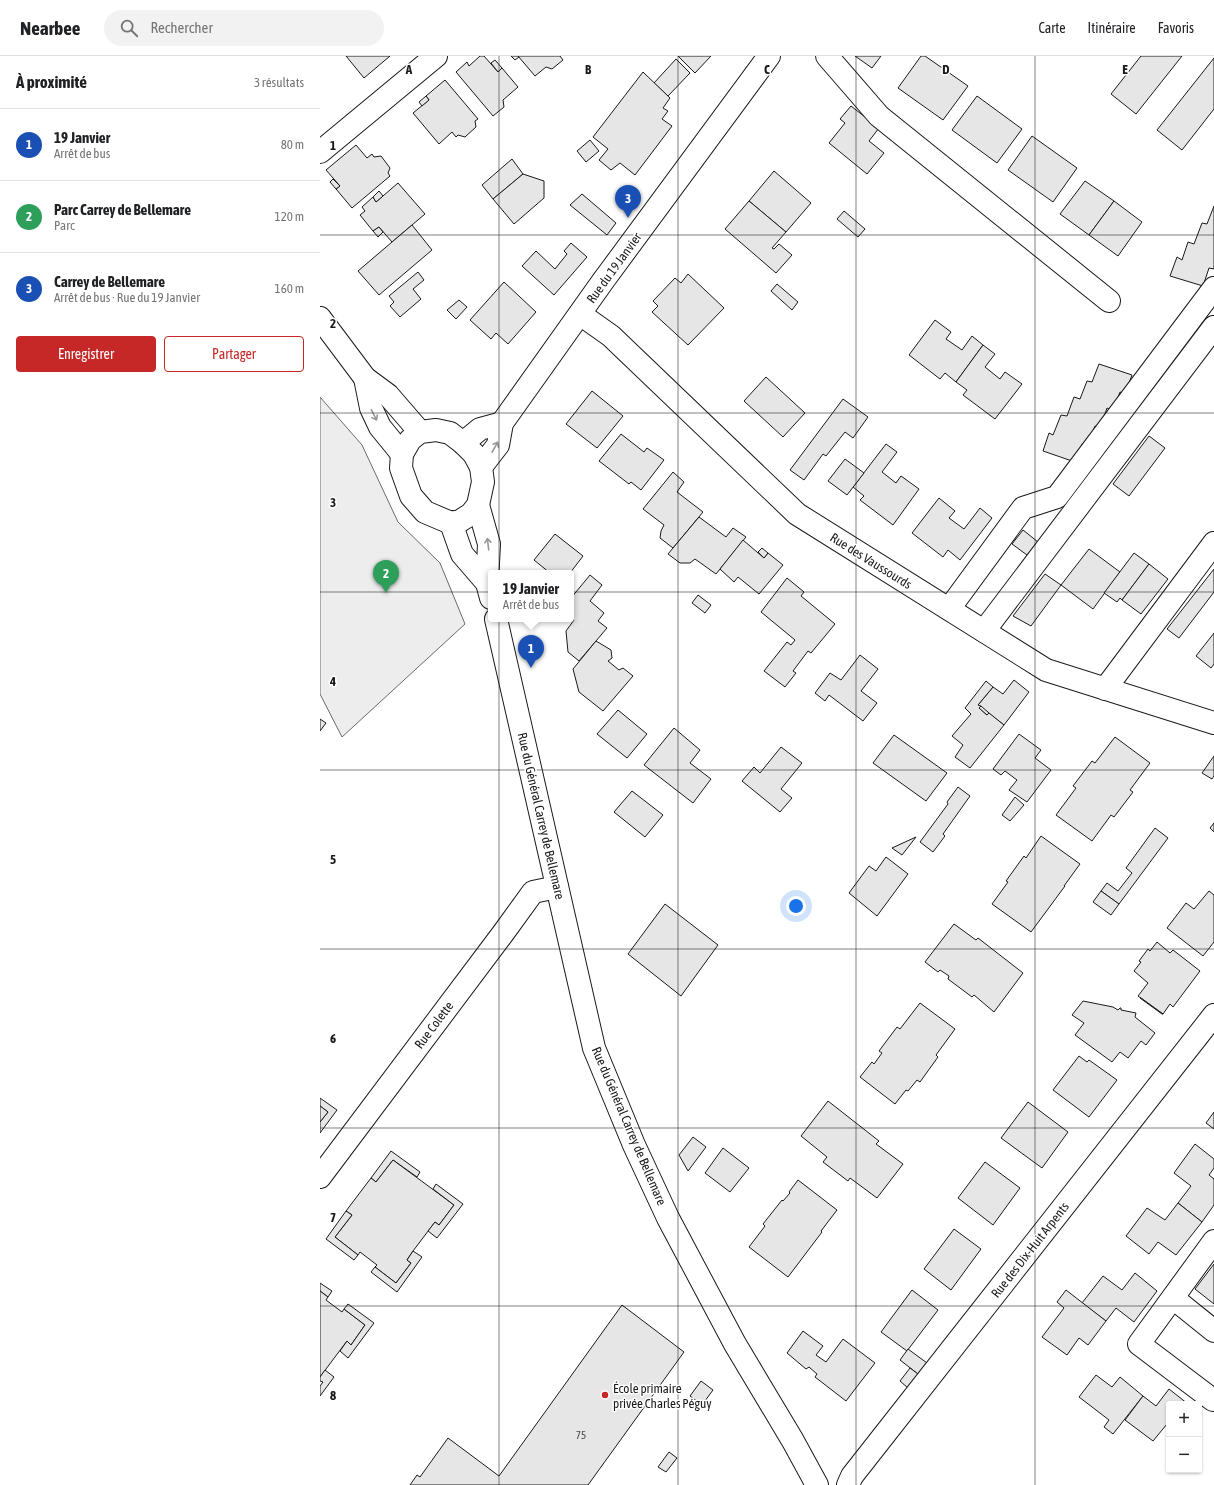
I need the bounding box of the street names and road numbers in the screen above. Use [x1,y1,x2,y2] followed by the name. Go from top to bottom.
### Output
[583,230,645,306] street label: Rue du 19 Janvier
[827,530,915,592] street label: Rue des Vaussourds
[514,731,568,901] street label: Rue du Général Carrey de Bellemare
[411,998,457,1051] street label: Rue Colette
[589,1044,669,1208] street label: Rue du Général Carrey de Bellemare
[988,1199,1072,1301] street label: Rue des Dix-Huit Arpents

